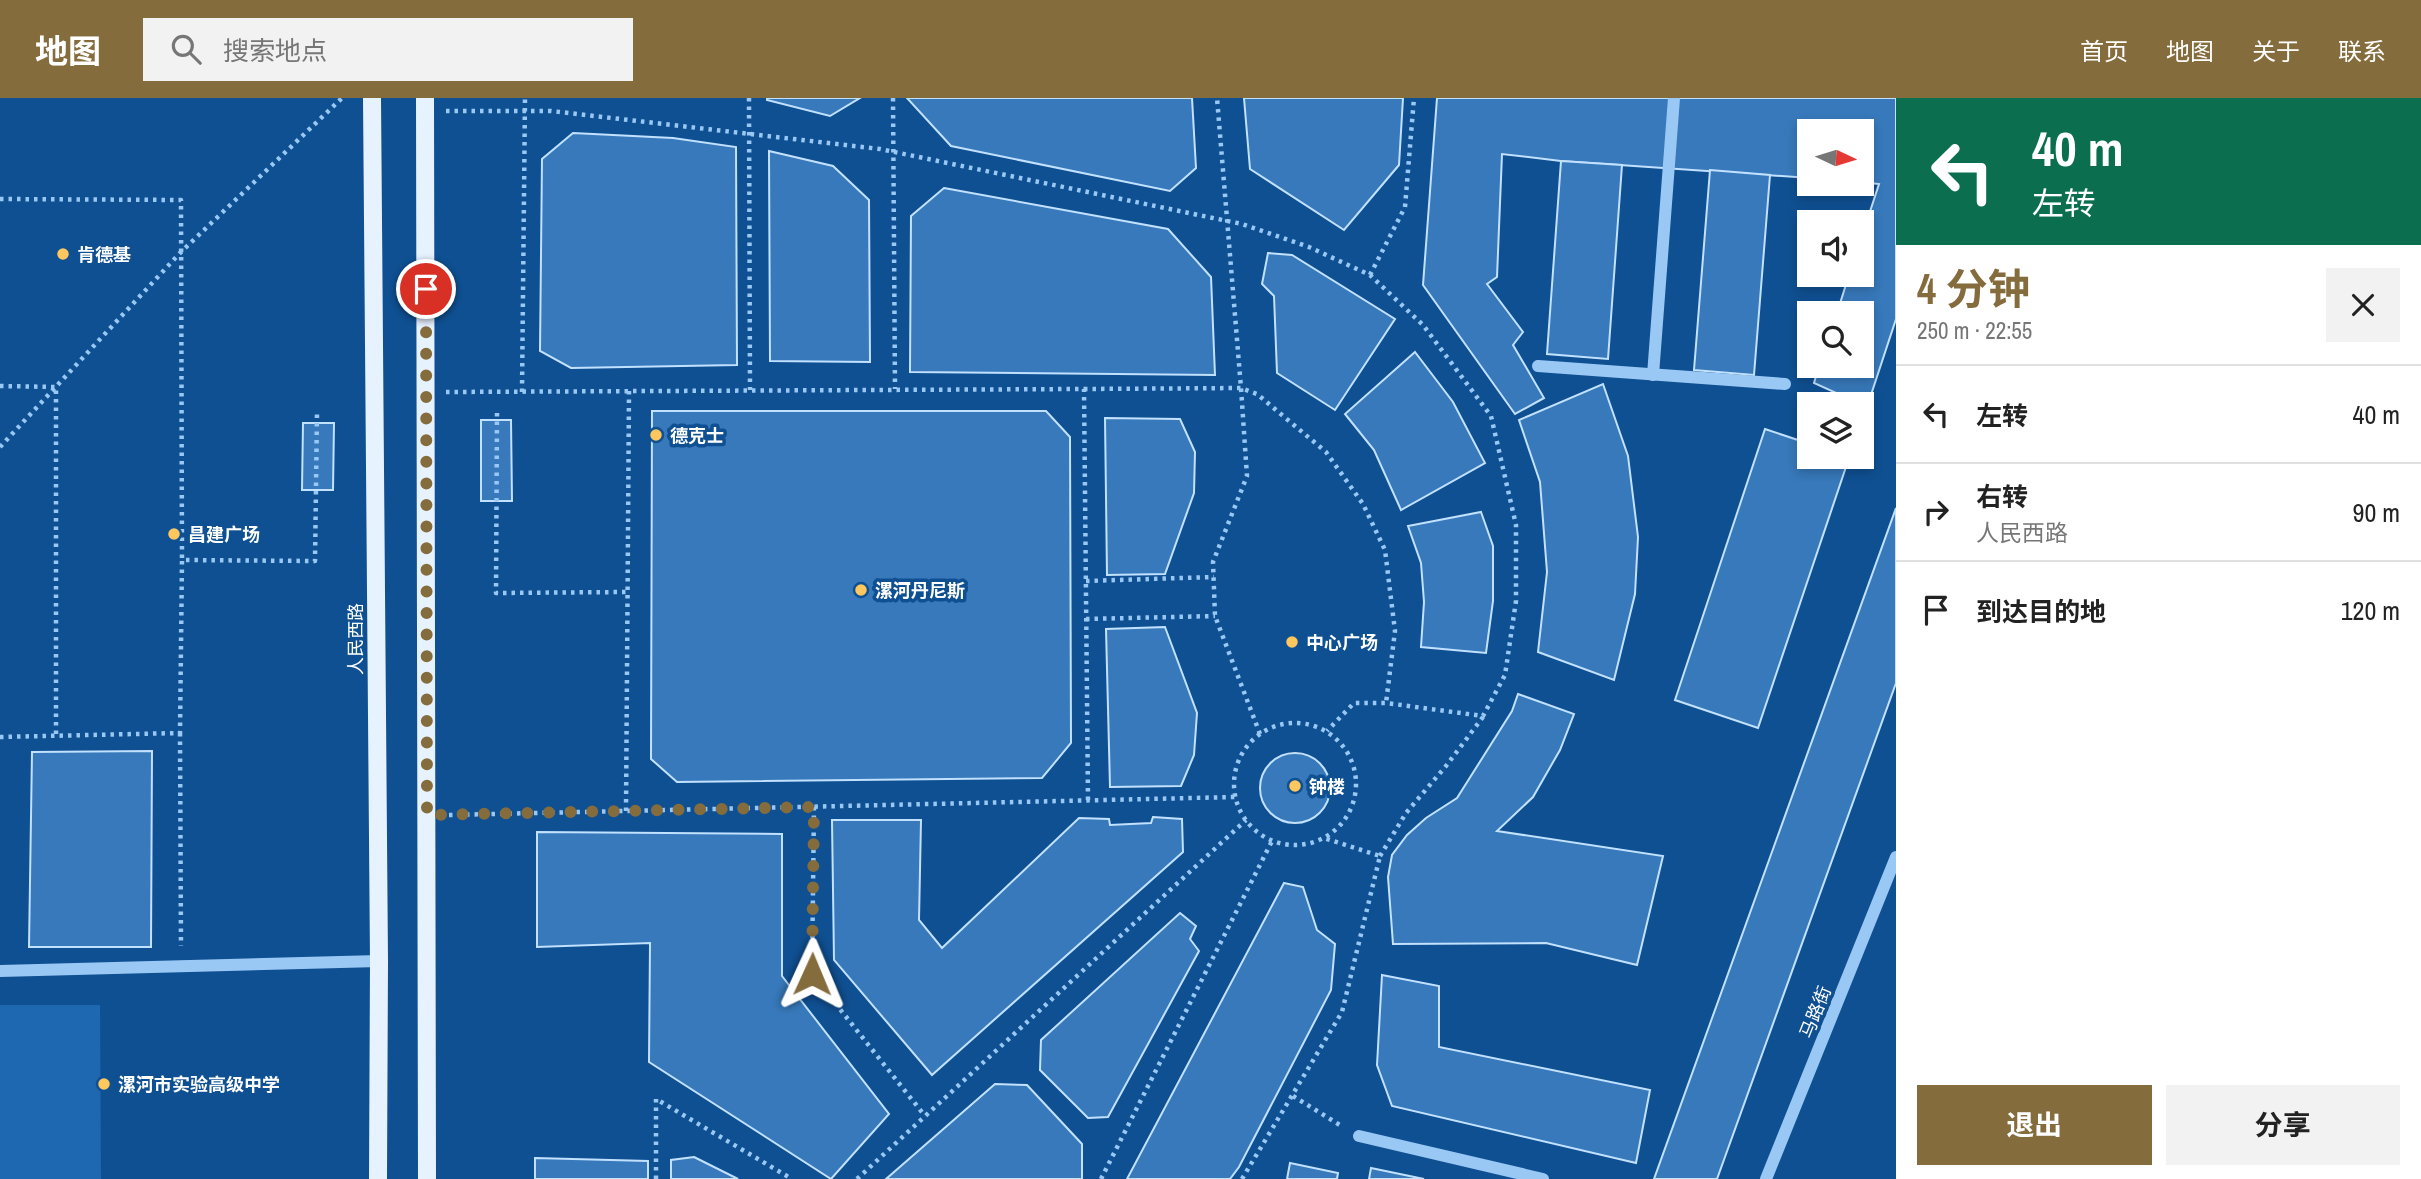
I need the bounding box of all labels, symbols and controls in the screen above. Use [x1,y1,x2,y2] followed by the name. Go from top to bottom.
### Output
[143,18,633,81] search box
[35,29,101,73] text: 地图
[167,30,205,68] icon: search
[223,33,327,68] text: 搜索地点
[2080,35,2128,67] text: 首页
[2166,35,2214,67] text: 地图
[2252,35,2300,67] text: 关于
[2338,35,2386,67] text: 联系
[2032,115,2124,181] text: 40 m
[1797,119,1874,196] north arrow
[1797,119,1874,469] map controls
[1917,126,2008,217] icon: left
[2032,182,2096,225] text: 左转
[1797,210,1874,287] button: sound
[77,242,131,267] place label: 肯德基
[55,246,71,262] marker: 肯德基
[396,259,456,319] pin
[1917,261,2030,317] text: 4 分钟
[2326,268,2400,342] button: close
[407,270,445,308] icon: arrive
[1797,301,1874,378] button: search
[1917,315,2032,346] text: 250 m · 22:55
[1797,392,1874,469] button: layers
[1917,395,1955,433] icon: left
[2353,397,2400,432] text: 40 m
[1976,398,2028,433] text: 左转
[670,423,724,448] place label: 德克士
[648,427,664,443] marker: 德克士
[1976,479,2028,514] text: 右转
[1917,493,1955,531] icon: right
[2353,495,2400,530] text: 90 m
[1976,517,2068,548] text: 人民西路
[188,522,260,547] place label: 昌建广场
[166,526,182,542] marker: 昌建广场
[875,578,965,603] place label: 漯河丹尼斯
[853,582,869,598] marker: 漯河丹尼斯
[1917,591,1955,629] icon: arrive
[2341,593,2400,628] text: 120 m
[1976,594,2106,629] text: 到达目的地
[343,603,368,675] street label: 人民西路
[1306,630,1378,655] place label: 中心广场
[1284,634,1300,650] marker: 中心广场
[1309,774,1345,799] place label: 钟楼
[1287,778,1303,794] marker: 钟楼
[775,937,849,1011] position arrow
[1793,982,1837,1042] street label: 马路街
[118,1072,280,1097] place label: 漯河市实验高级中学
[96,1076,112,1092] marker: 漯河市实验高级中学
[1917,1085,2152,1165] button: 退出
[2166,1085,2400,1165] button: 分享

